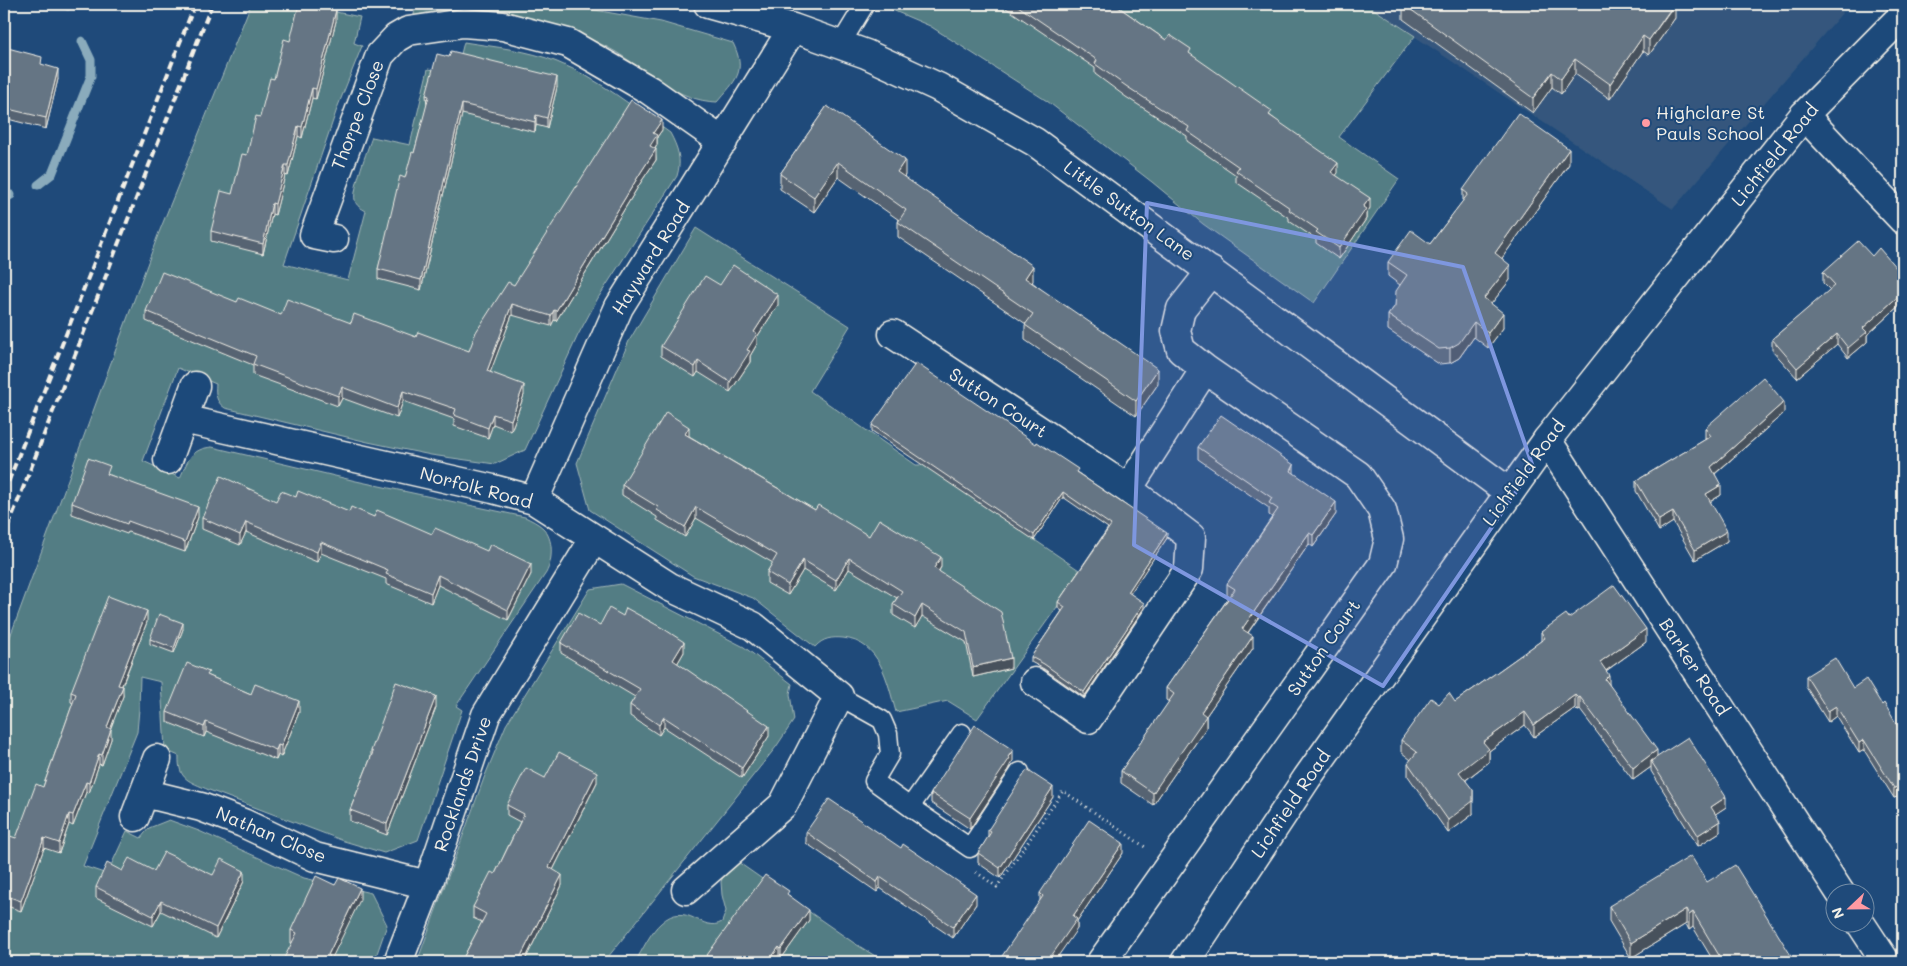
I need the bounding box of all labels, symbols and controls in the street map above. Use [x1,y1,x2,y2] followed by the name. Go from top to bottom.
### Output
[325,56,389,173] street label: Thorpe Close
[1725,98,1823,211] street label: Lichfield Road
[1656,100,1765,145] place label: Highclare St Pauls School
[1640,117,1652,129] marker: Highclare St Pauls School
[1059,155,1200,266] street label: Little Sutton Lane
[606,196,695,319] street label: Hayward Road
[945,361,1052,443] street label: Sutton Court
[1476,414,1570,530] street label: Lichfield Road
[417,461,535,514] street label: Norfolk Road
[1281,594,1365,700] street label: Sutton Court
[1654,613,1735,720] street label: Barker Road
[428,713,496,855] street label: Rocklands Drive
[1245,745,1335,862] street label: Lichfield Road
[213,800,330,868] street label: Nathan Close
[1824,884,1874,934] north arrow
[1827,905,1848,922] text: N

